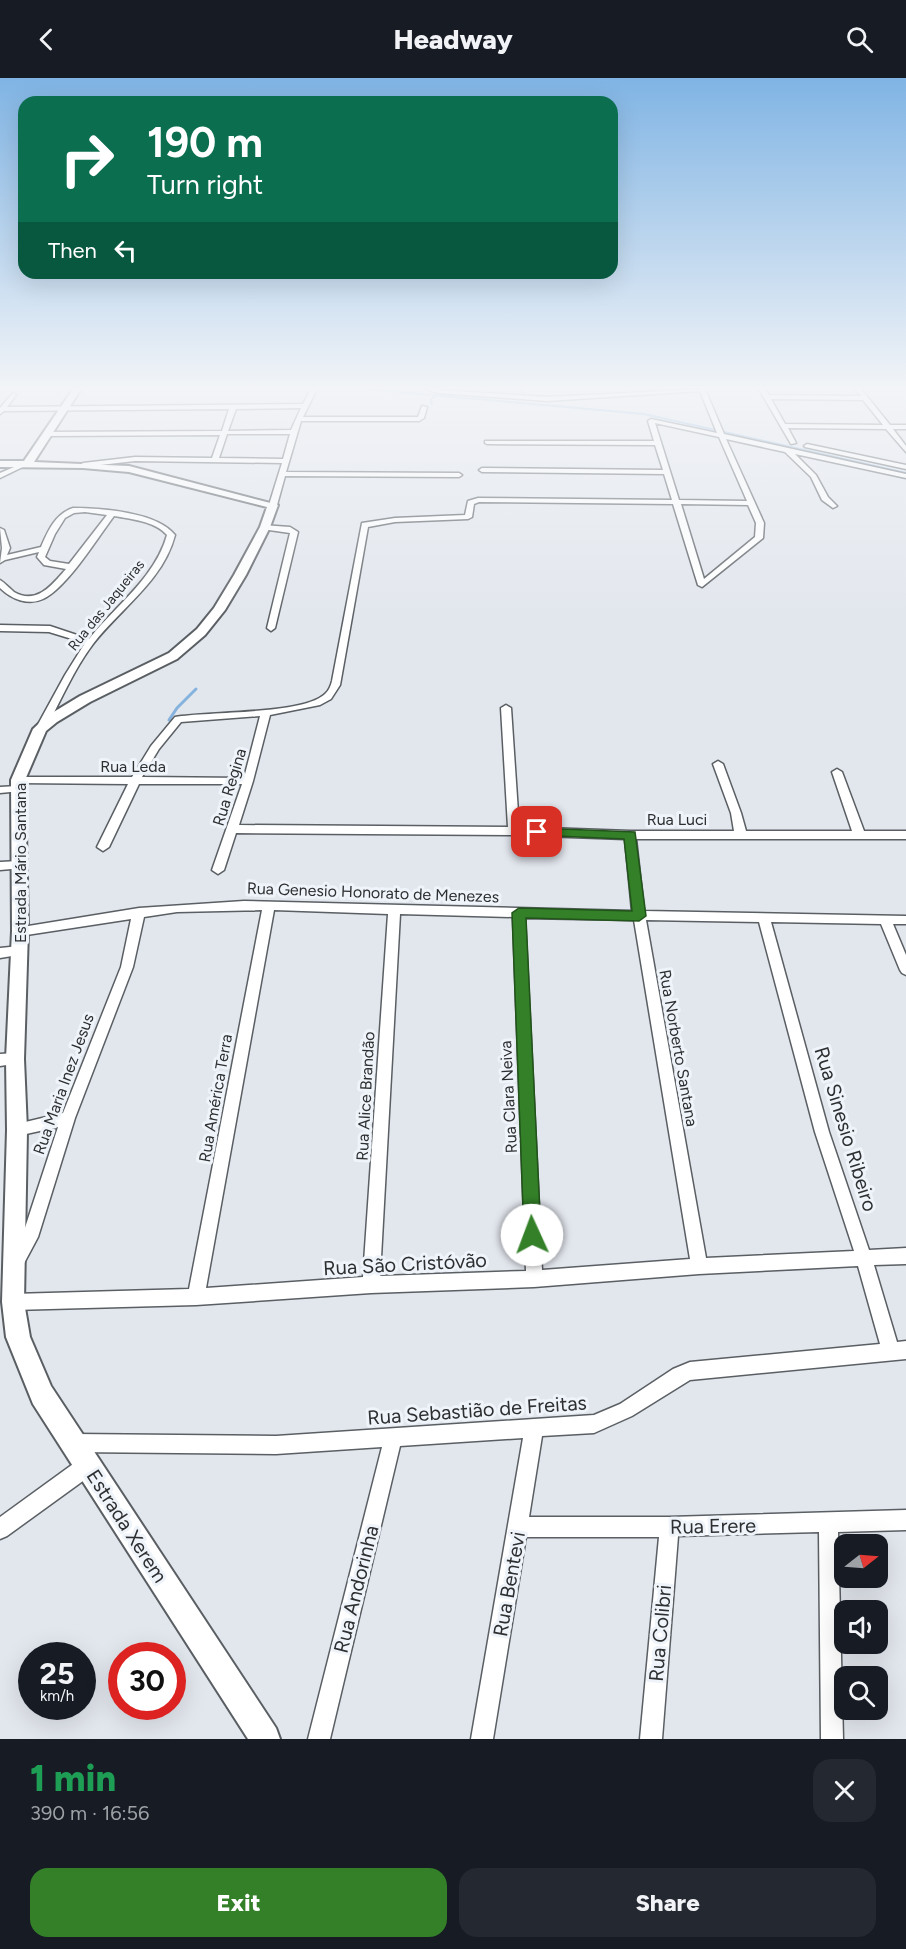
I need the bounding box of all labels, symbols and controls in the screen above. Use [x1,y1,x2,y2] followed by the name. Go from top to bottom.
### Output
[30,23,63,56] icon: back
[393,23,513,56] text: Headway
[843,23,876,56] icon: search
[147,117,263,168] text: 190 m
[48,120,126,198] icon: right
[147,168,263,201] text: Turn right
[109,234,142,267] icon: left
[48,237,97,264] text: Then
[65,556,148,654] street label: Rua das Jaqueiras
[209,746,250,828] street label: Rua Regina
[100,757,166,776] street label: Rua Leda
[11,783,30,943] street label: Estrada Mário Santana
[511,806,562,857] pin
[647,810,707,829] street label: Rua Luci
[520,815,553,848] icon: arrive
[247,879,499,906] street label: Rua Genesio Honorato de Menezes
[655,968,702,1128] street label: Rua Norberto Santana
[29,1011,98,1157] street label: Rua Maria Inez Jesus
[353,1031,378,1161] street label: Rua Alice Brandão
[195,1033,236,1164] street label: Rua América Terra
[496,1040,521,1154] street label: Rua Clara Neiva
[810,1044,882,1214] street label: Rua Sinesio Ribeiro
[500,1203,564,1267] position arrow
[323,1248,487,1280] street label: Rua São Cristóvão
[367,1390,587,1430] street label: Rua Sebastião de Freitas
[82,1465,172,1587] street label: Estrada Xerem
[670,1513,756,1539] street label: Rua Erere
[329,1523,383,1655] street label: Rua Andorinha
[488,1530,530,1638] street label: Rua Bentevi
[834,1534,888,1588] north arrow
[834,1534,888,1720] map controls
[644,1584,676,1682] street label: Rua Colibri
[834,1600,888,1654] button: sound
[108,1642,186,1720] speed limit sign: 30
[40,1655,74,1692] text: 25
[834,1666,888,1720] button: search
[40,1687,74,1705] text: km/h
[30,1757,116,1800] text: 1 min
[813,1759,876,1822] button: close
[30,1801,149,1825] text: 390 m · 16:56
[30,1868,447,1937] button: Exit
[459,1868,876,1937] button: Share

